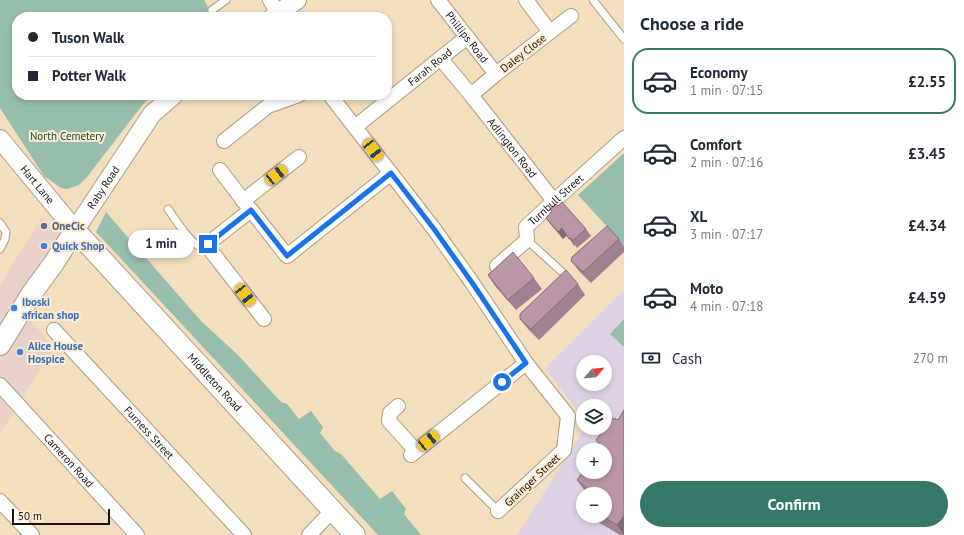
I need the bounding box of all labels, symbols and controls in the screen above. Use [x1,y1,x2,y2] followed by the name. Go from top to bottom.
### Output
[443,9,491,66] street label: Phillips Road
[640,12,744,35] text: Choose a ride
[52,28,124,47] text: Tuson Walk
[497,30,549,75] street label: Daley Close
[405,45,455,89] street label: Farah Road
[642,63,678,99] icon: car
[690,63,748,82] text: Economy
[52,66,126,85] text: Potter Walk
[908,72,946,91] text: £2.55
[690,82,763,99] text: 1 min · 07:15
[484,115,540,181] street label: Adlington Road
[30,129,105,143] park label: North Cemetery
[642,135,678,171] icon: car
[690,135,742,154] text: Comfort
[361,137,385,163] car
[908,144,946,163] text: £3.45
[690,154,763,171] text: 2 min · 07:16
[17,162,58,207] street label: Hart Lane
[84,163,123,212] street label: Raby Road
[263,163,289,187] car
[525,171,586,229] street label: Turnbull Street
[642,207,678,243] icon: car
[690,207,707,226] text: XL
[908,216,946,235] text: £4.34
[52,219,85,233] place label: OneCic
[39,221,49,231] marker: OneCic
[690,226,763,243] text: 3 min · 07:17
[128,230,194,258] callout: 1 min
[145,235,177,252] text: 1 min
[199,235,217,253] route end
[52,239,105,253] place label: Quick Shop
[39,241,49,251] marker: Quick Shop
[642,279,678,315] icon: car
[690,279,723,298] text: Moto
[233,282,257,308] car
[908,288,946,307] text: £4.59
[22,295,79,322] place label: Iboski african shop
[690,298,763,315] text: 4 min · 07:18
[9,303,19,313] marker: Iboski african shop
[28,339,83,366] place label: Alice House Hospice
[15,347,25,357] marker: Alice House Hospice
[640,347,662,369] icon: cash
[672,349,702,368] text: Cash
[185,350,245,414] street label: Middleton Road
[913,350,948,367] text: 270 m
[576,355,612,391] north arrow
[576,355,612,523] map controls
[493,373,511,391] route start
[576,399,612,435] button: layers
[121,403,177,462] street label: Furness Street
[415,429,441,453] car
[41,430,97,490] street label: Cameron Road
[576,443,612,479] button: +
[501,450,563,509] street label: Grainger Street
[640,481,948,527] button: Confirm
[576,487,612,523] button: −
[12,507,110,526] scale bar
[18,509,42,523] text: 50 m

